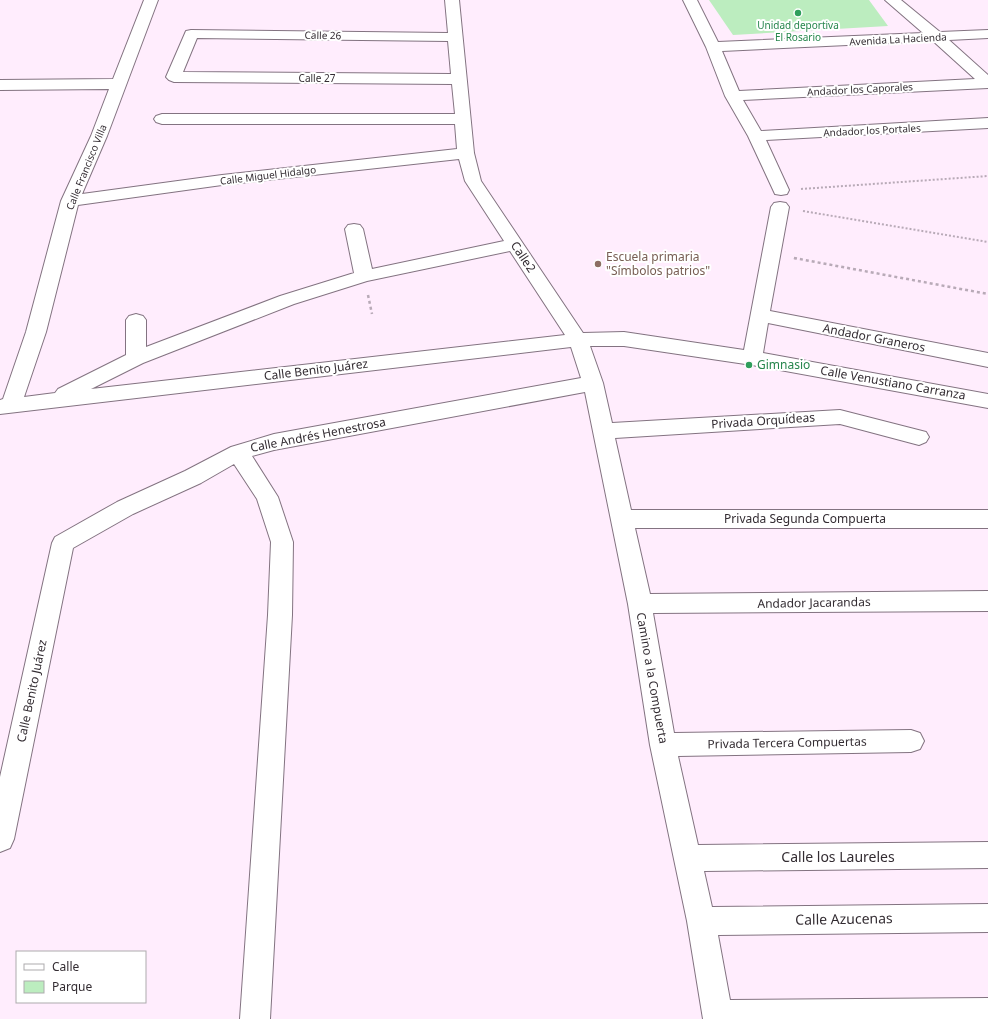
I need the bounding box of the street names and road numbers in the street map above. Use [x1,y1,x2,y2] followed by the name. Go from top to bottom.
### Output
[304,28,342,42] street label: Calle 26
[849,29,947,49] street label: Avenida La Hacienda
[299,71,336,85] street label: Calle 27
[807,79,913,99] street label: Andador los Caporales
[823,120,921,140] street label: Andador los Portales
[62,122,110,212] street label: Calle Francisco Villa
[219,162,317,188] street label: Calle Miguel Hidalgo
[507,238,540,276] street label: Calle2
[821,319,927,356] street label: Andador Graneros
[263,355,369,384] street label: Calle Benito Juárez
[819,361,967,404] street label: Calle Venustiano Carranza
[711,408,816,433] street label: Privada Orquídeas
[249,413,387,456] street label: Calle Andrés Henestrosa
[724,510,886,527] street label: Privada Segunda Compuerta
[757,593,871,612] street label: Andador Jacarandas
[633,611,672,745] street label: Camino a la Compuerta
[12,638,51,744] street label: Calle Benito Juárez
[707,733,867,752] street label: Privada Tercera Compuertas
[781,847,895,866] street label: Calle los Laureles
[795,908,893,929] street label: Calle Azucenas

